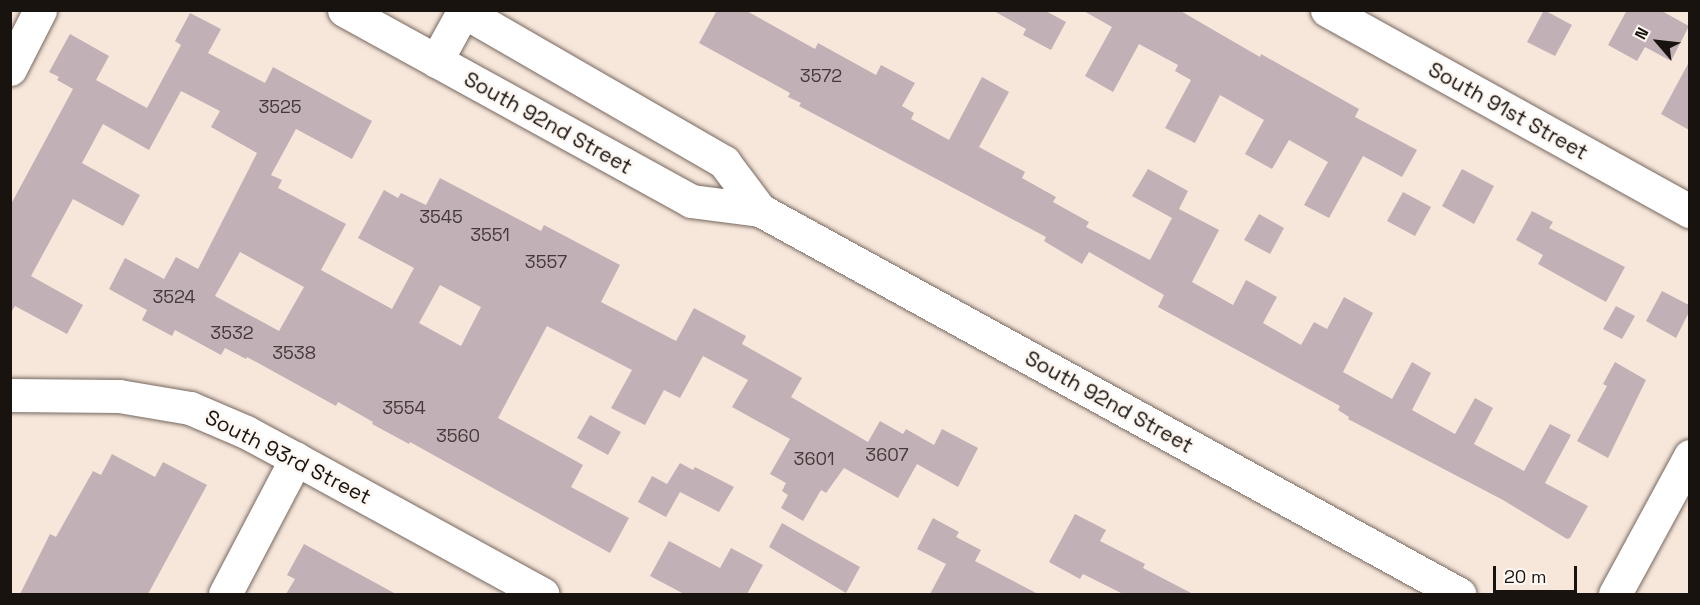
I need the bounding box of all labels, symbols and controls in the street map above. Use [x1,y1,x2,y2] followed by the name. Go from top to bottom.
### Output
[1628,12,1688,72] north arrow
[1630,24,1653,43] text: N
[1424,57,1592,165] street label: South 91st Street
[800,65,842,87] house number: 3572
[460,66,636,180] street label: South 92nd Street
[258,96,302,118] house number: 3525
[419,206,463,228] house number: 3545
[470,224,510,246] house number: 3551
[525,251,567,273] house number: 3557
[152,286,196,308] house number: 3524
[210,322,254,344] house number: 3532
[272,342,316,364] house number: 3538
[1021,345,1197,459] street label: South 92nd Street
[382,397,426,419] house number: 3554
[201,404,375,510] street label: South 93rd Street
[436,425,480,447] house number: 3560
[865,444,909,466] house number: 3607
[794,448,834,470] house number: 3601
[1496,554,1580,592] scale bar
[1504,565,1547,588] text: 20 m

